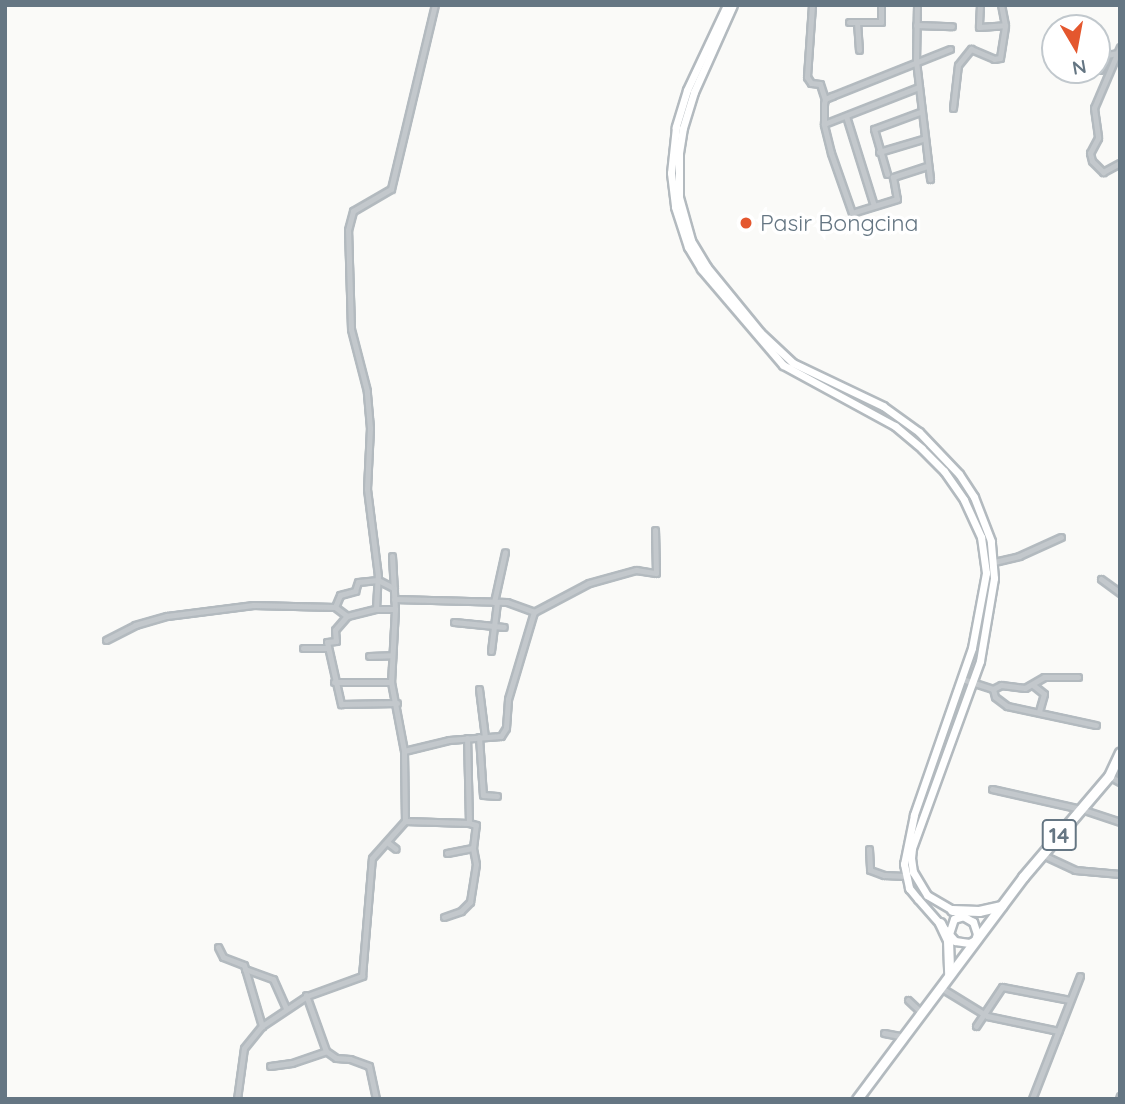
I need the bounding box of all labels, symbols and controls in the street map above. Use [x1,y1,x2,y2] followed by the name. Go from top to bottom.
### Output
[1041,14,1111,84] north arrow
[1070,55,1088,81] text: N
[760,209,918,237] place label: Pasir Bongcina
[738,215,754,231] marker: Pasir Bongcina
[1042,818,1076,852] road number: 14

